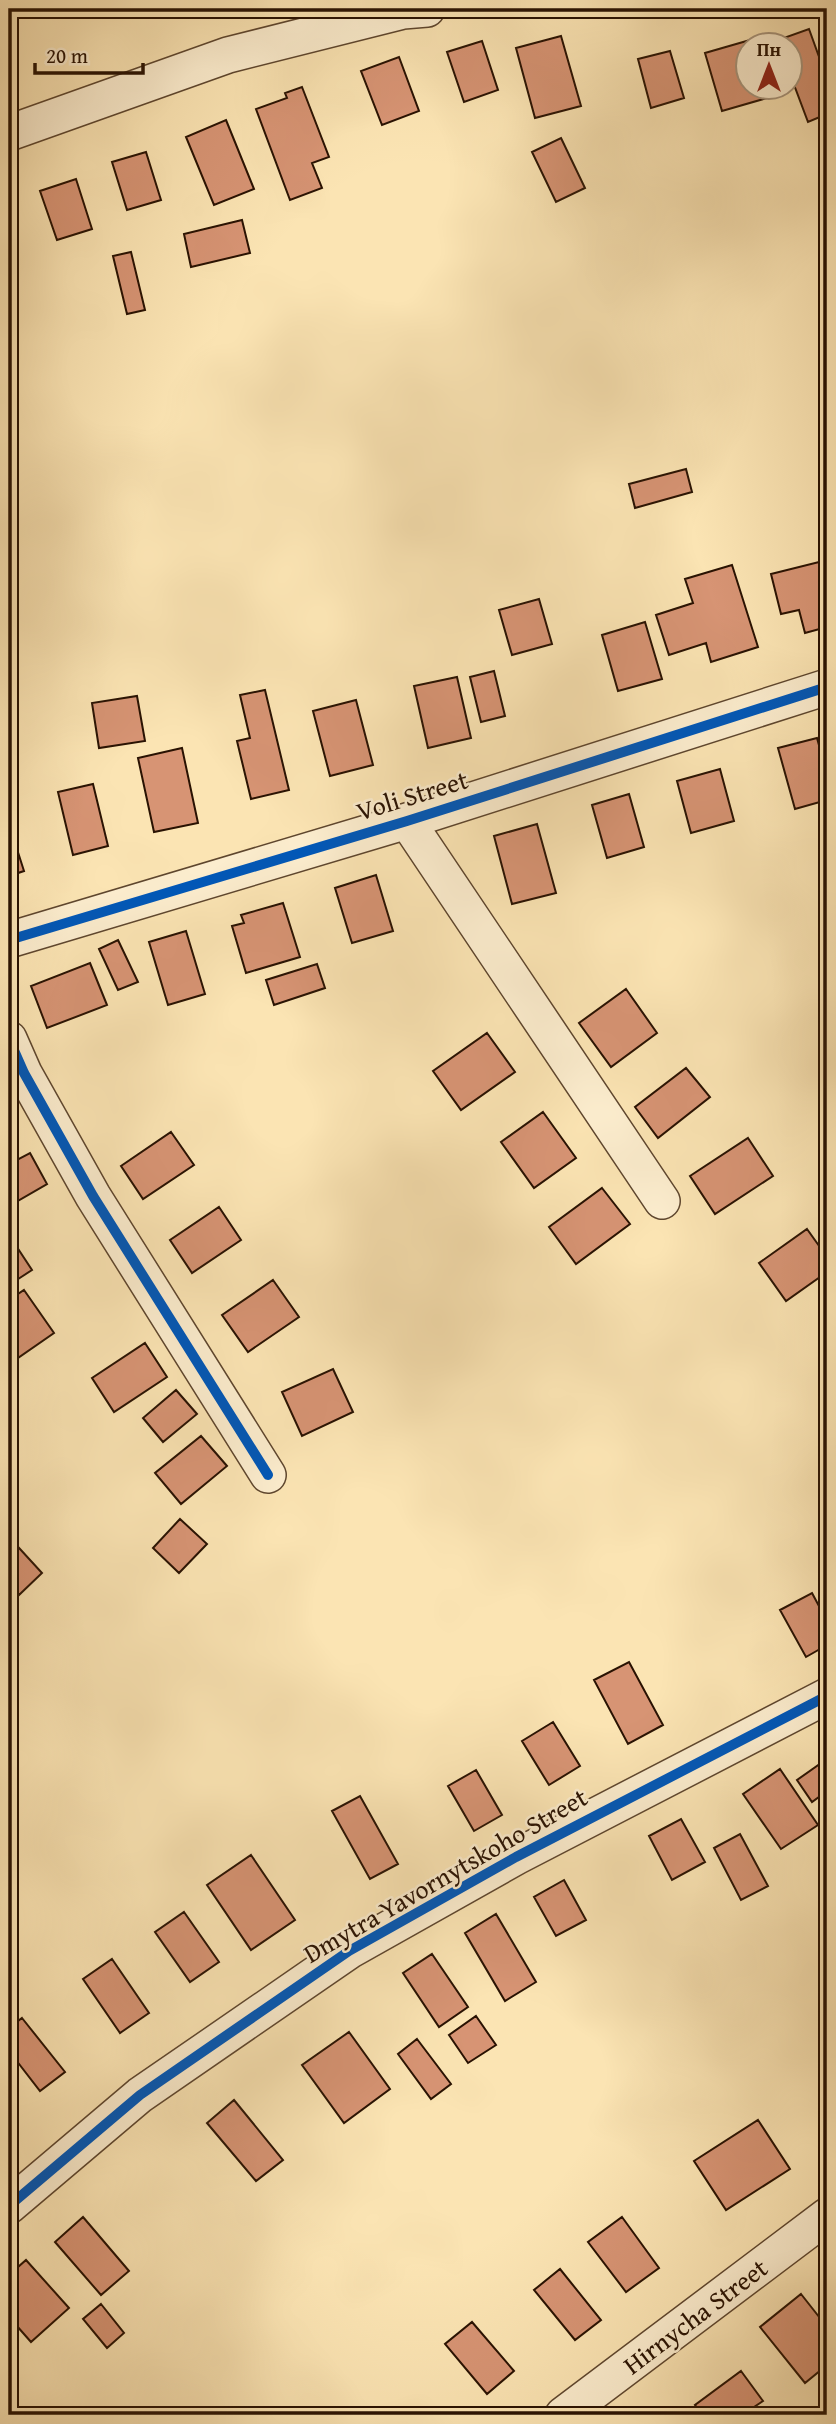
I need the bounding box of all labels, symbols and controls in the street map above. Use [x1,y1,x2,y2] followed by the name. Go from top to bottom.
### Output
[35,32,144,76] scale bar
[734,32,804,102] north arrow
[757,35,782,63] text: Пн
[46,40,88,71] text: 20 m
[351,760,473,830] street label: Voli Street
[296,1778,594,1972] street label: Dmytra Yavornytskoho Street
[614,2249,776,2383] street label: Hirnycha Street

